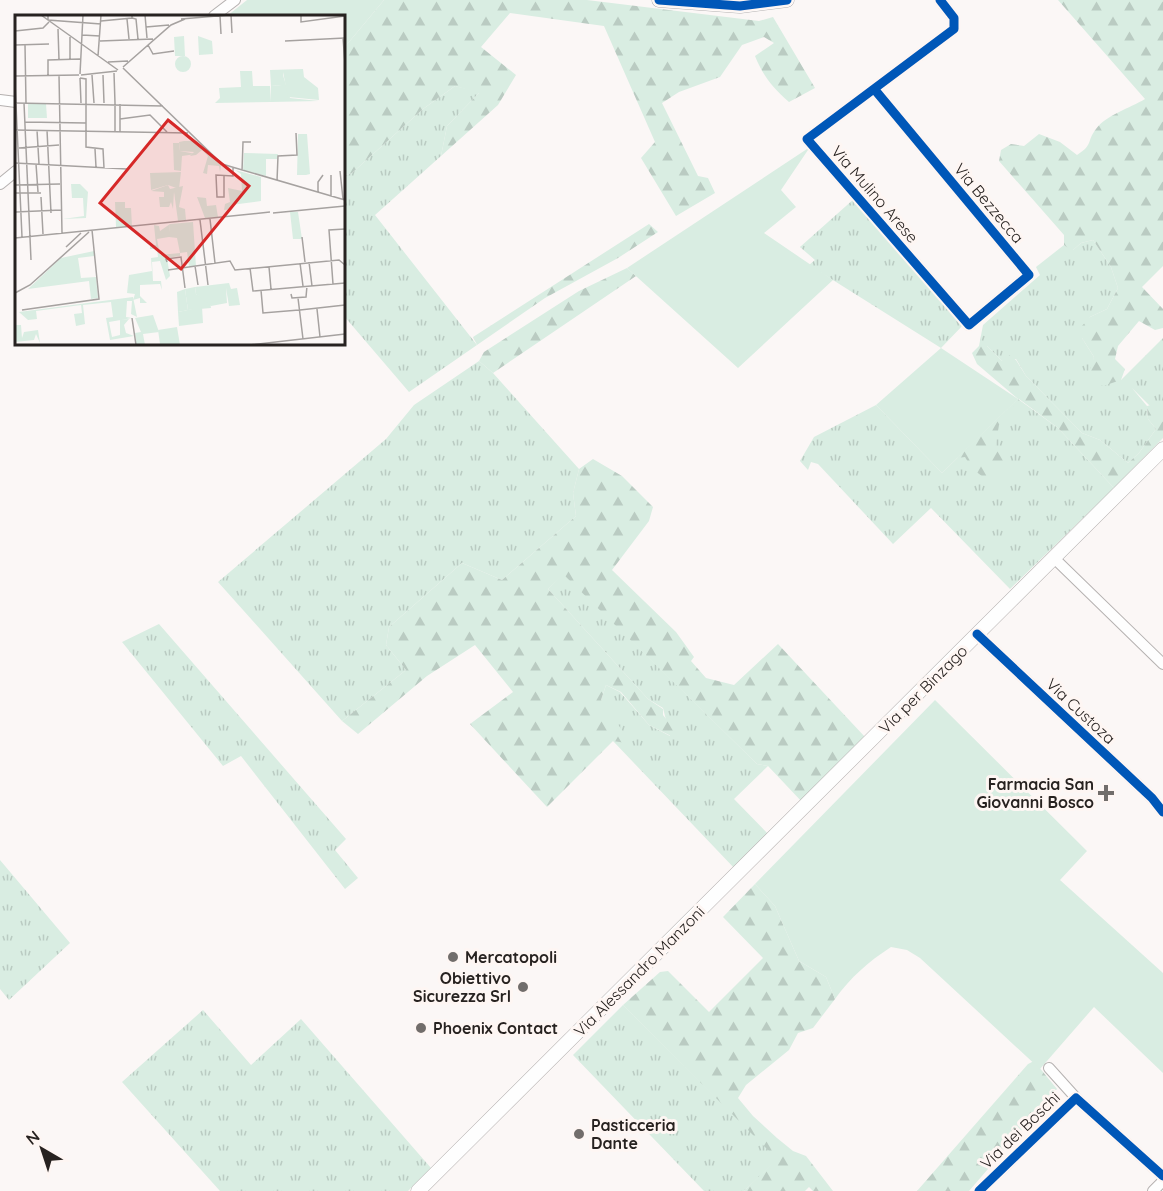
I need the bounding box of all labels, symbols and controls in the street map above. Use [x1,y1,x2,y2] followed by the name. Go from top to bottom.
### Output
[15,15,345,345] inset map
[827,141,923,247] street label: Via Mulino Arese
[950,159,1028,247] street label: Via Bezzecca
[875,641,971,737] street label: Via per Binzago
[1042,674,1120,748] street label: Via Custoza
[976,774,1094,812] place label: Farmacia San Giovanni Bosco
[1099,786,1113,800] marker: Farmacia San Giovanni Bosco
[569,901,709,1041] street label: Via Alessandro Manzoni
[465,947,557,967] place label: Mercatopoli
[446,950,460,964] marker: Mercatopoli
[413,968,511,1006] place label: Obiettivo Sicurezza Srl
[516,980,530,994] marker: Obiettivo Sicurezza Srl
[433,1018,558,1038] place label: Phoenix Contact
[414,1021,428,1035] marker: Phoenix Contact
[976,1087,1064,1173] street label: Via dei Boschi
[591,1115,676,1153] place label: Pasticceria Dante
[12,1119,72,1179] north arrow
[22,1126,43,1149] text: N
[572,1127,586,1141] marker: Pasticceria Dante

